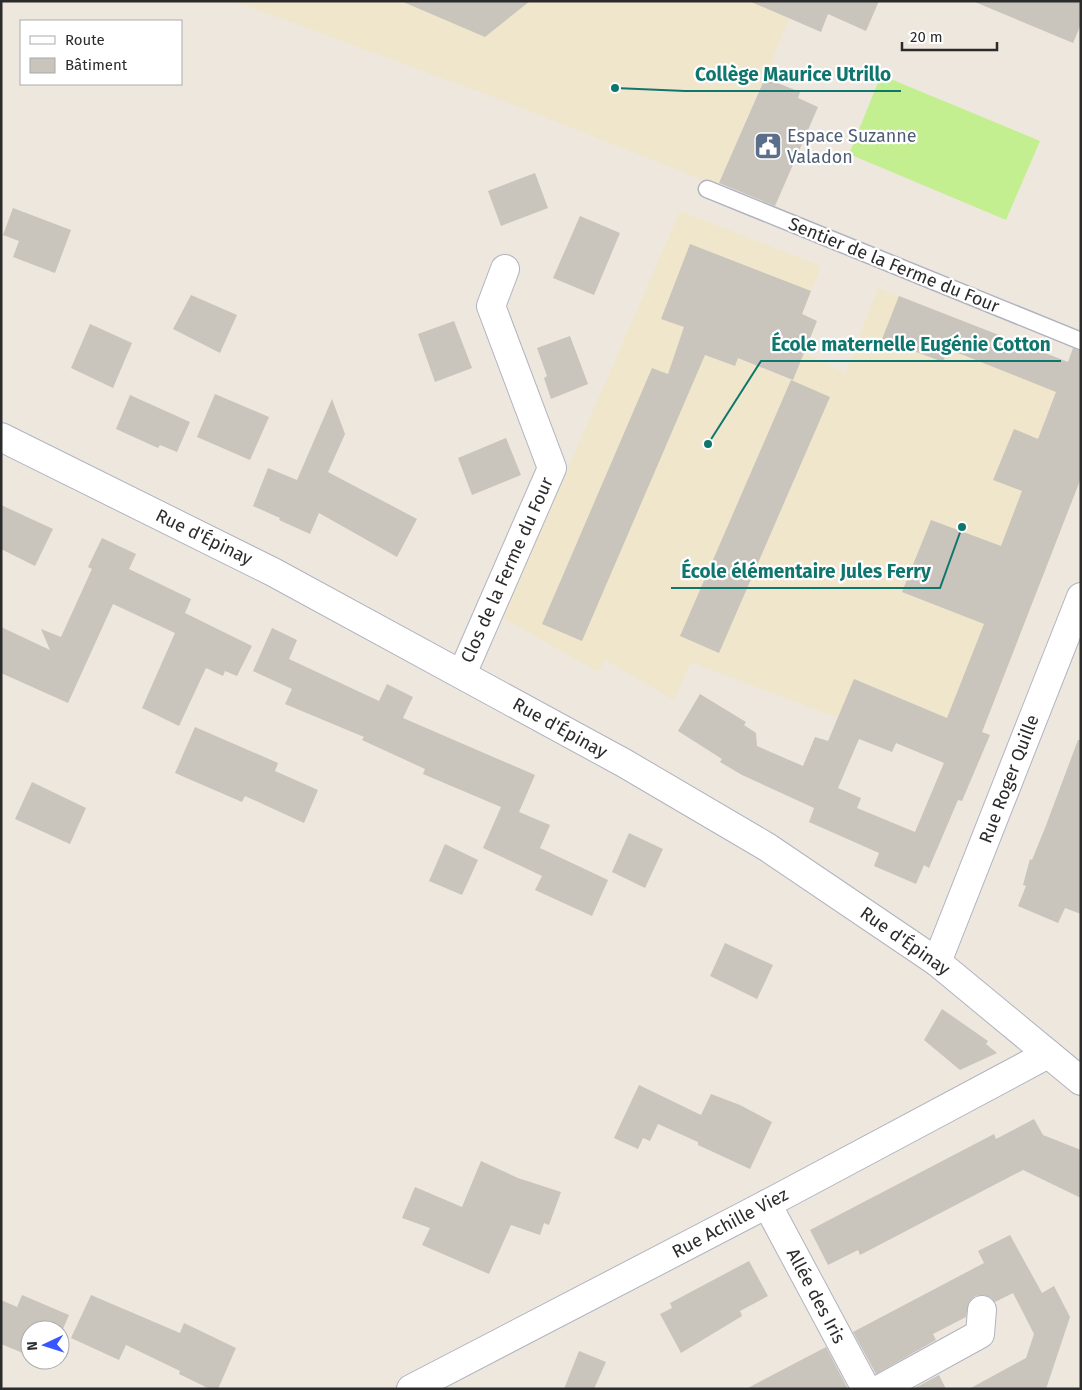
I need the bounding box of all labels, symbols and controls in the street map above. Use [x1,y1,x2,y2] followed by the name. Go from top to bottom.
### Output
[20,20,182,85] legend
[902,20,997,52] scale bar
[910,28,943,46] text: 20 m
[65,31,105,49] text: Route
[65,56,128,74] text: Bâtiment
[685,57,901,91] callout: Collège Maurice Utrillo
[695,63,891,86] text: Collège Maurice Utrillo
[787,125,917,168] place label: Espace Suzanne Valadon
[753,131,783,161] public building icon: Espace Suzanne Valadon
[785,213,1003,317] street label: Sentier de la Ferme du Four
[761,327,1061,361] callout: École maternelle Eugénie Cotton
[771,331,1051,356] text: École maternelle Eugénie Cotton
[456,474,558,666] street label: Clos de la Ferme du Four
[152,503,256,570] street label: Rue d'Épinay
[671,554,940,588] callout: École élémentaire Jules Ferry
[681,558,931,583] text: École élémentaire Jules Ferry
[509,692,612,763] street label: Rue d'Épinay
[974,712,1044,846] street label: Rue Roger Quille
[856,901,955,980] street label: Rue d'Épinay
[668,1183,792,1263] street label: Rue Achille Viez
[782,1245,850,1347] street label: Allée des Iris
[20,1320,70,1370] north arrow
[24,1341,41,1351] text: N

